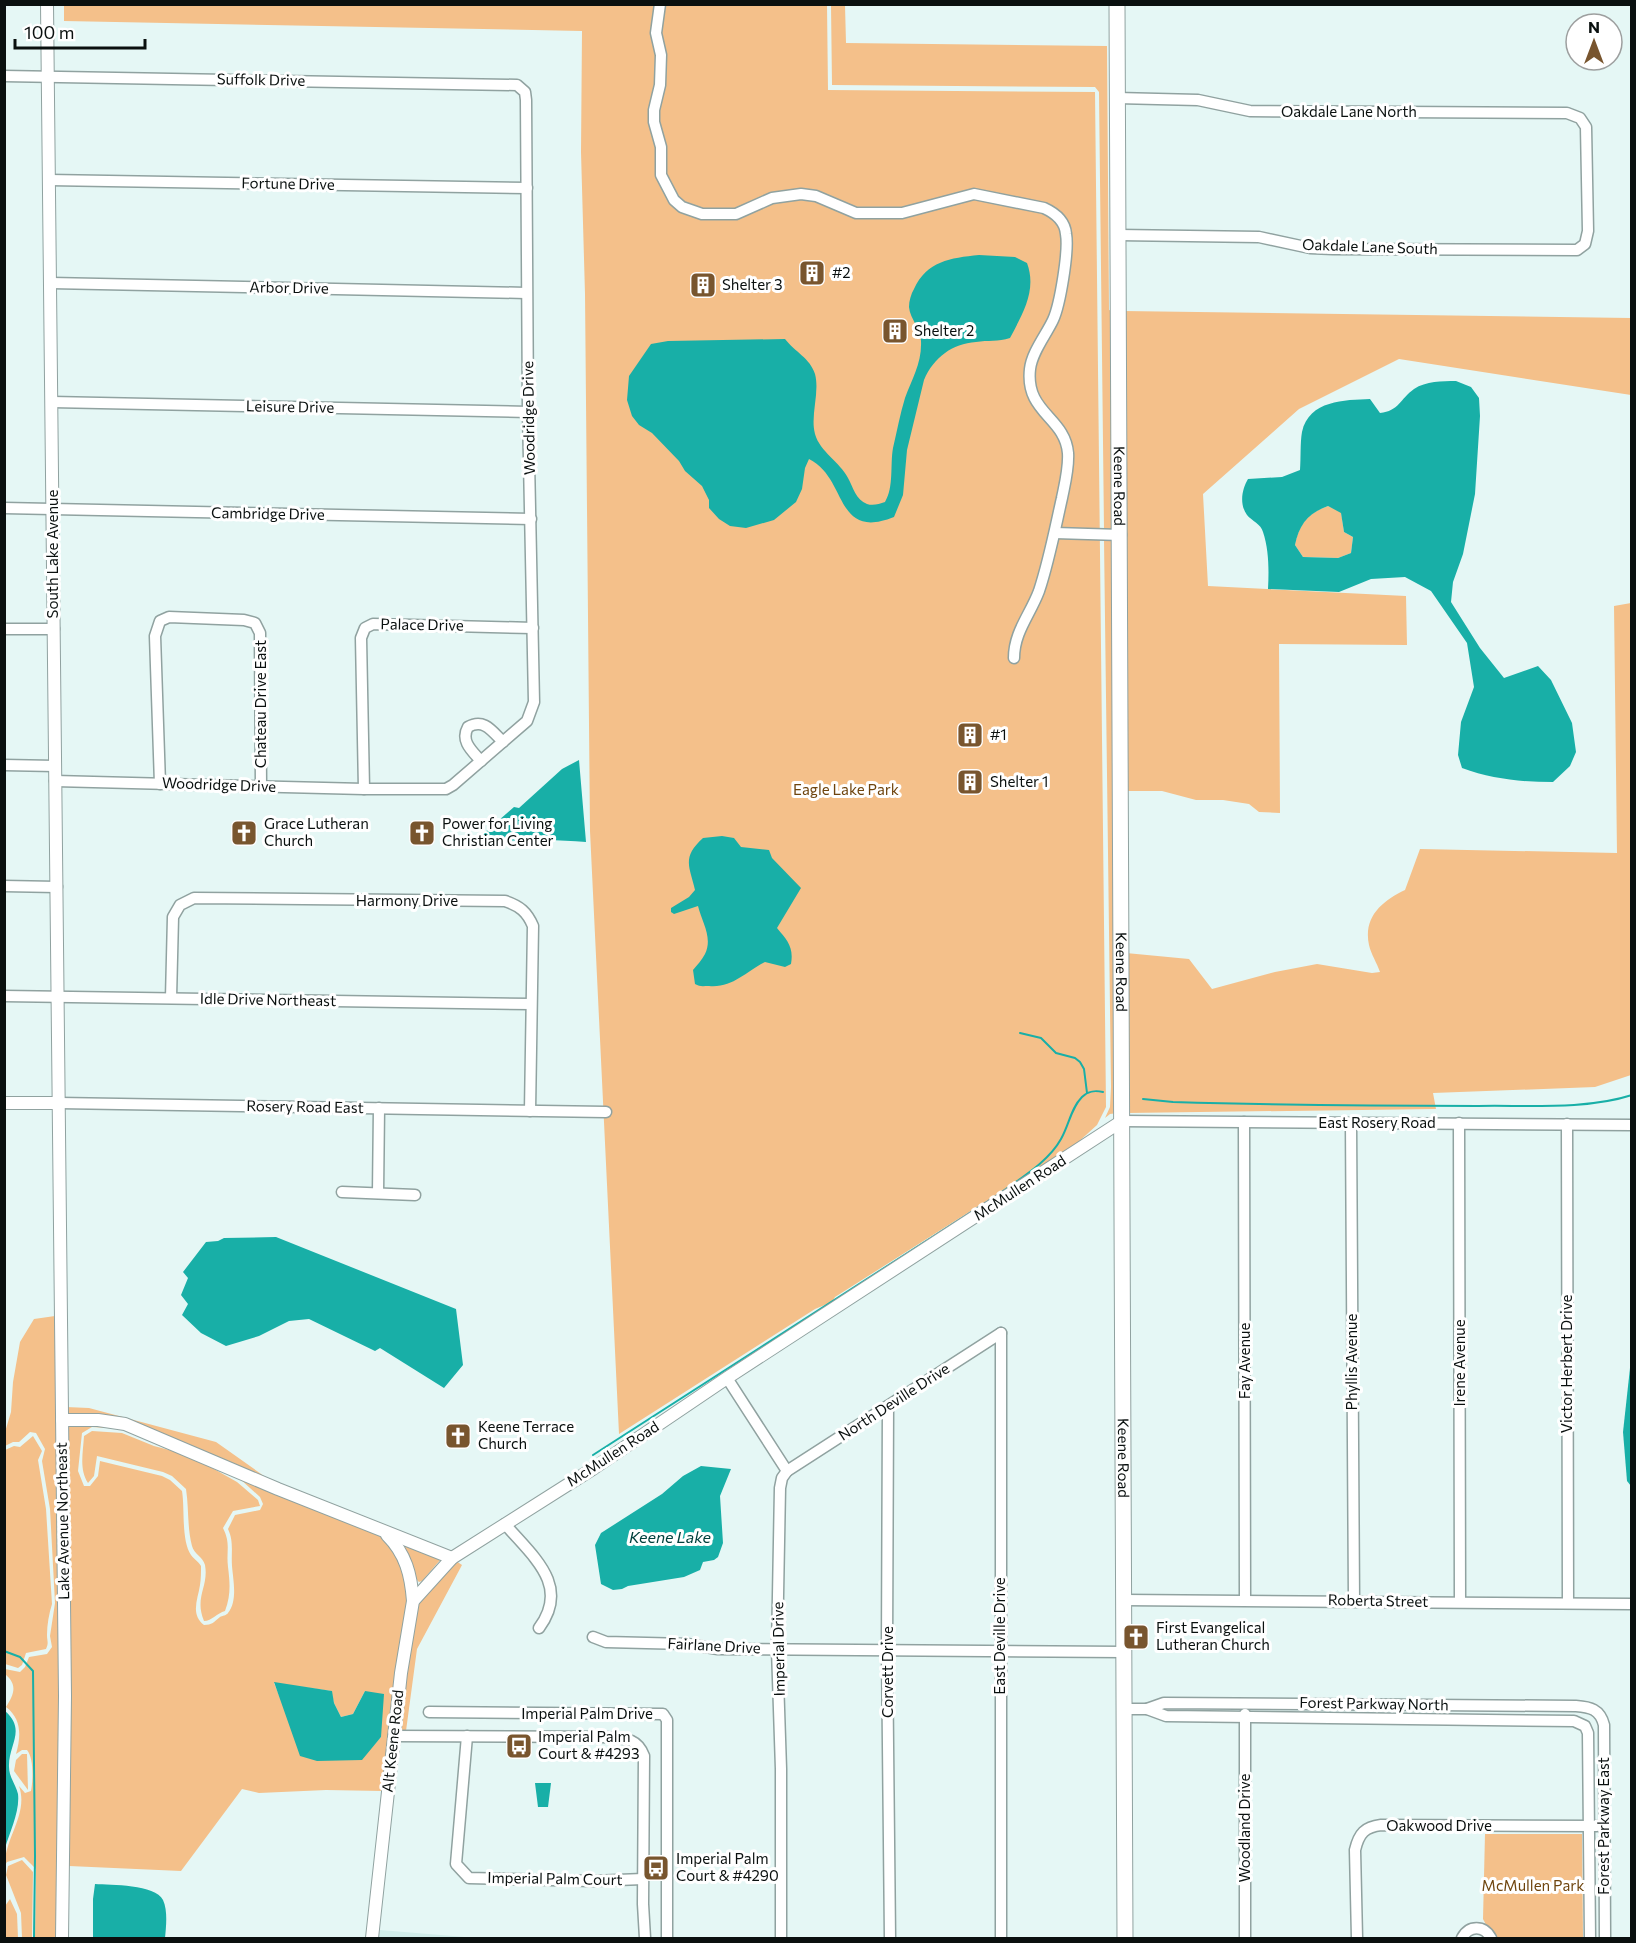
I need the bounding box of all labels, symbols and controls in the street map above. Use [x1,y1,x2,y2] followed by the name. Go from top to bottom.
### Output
[15,12,146,50] scale bar
[1564,12,1624,72] north arrow
[1588,17,1600,36] text: N
[24,21,74,43] text: 100 m
[217,69,305,89] street label: Suffolk Drive
[1281,102,1417,120] street label: Oakdale Lane North
[241,173,335,193] street label: Fortune Drive
[1302,235,1438,257] street label: Oakdale Lane South
[797,258,827,288] building icon: #2
[832,263,851,281] place label: #2
[688,270,718,300] building icon: Shelter 3
[722,275,783,293] place label: Shelter 3
[249,277,329,297] street label: Arbor Drive
[880,316,910,346] building icon: Shelter 2
[914,321,974,339] place label: Shelter 2
[518,361,538,475] street label: Woodridge Drive
[246,396,334,416] street label: Leisure Drive
[1111,446,1129,526] street label: Keene Road
[43,490,61,618] street label: South Lake Avenue
[211,503,325,523] street label: Cambridge Drive
[380,614,464,634] street label: Palace Drive
[251,640,269,768] street label: Chateau Drive East
[955,720,985,750] building icon: #1
[990,725,1007,743] place label: #1
[955,767,985,797] building icon: Shelter 1
[990,772,1048,790] place label: Shelter 1
[162,773,277,795] street label: Woodridge Drive
[793,780,899,798] park label: Eagle Lake Park
[264,814,369,849] place label: Grace Lutheran Church
[442,814,554,849] place label: Power for Living Christian Center
[229,818,259,848] church icon: Grace Lutheran Church
[407,818,437,848] church icon: Power for Living Christian Center
[356,891,458,909] street label: Harmony Drive
[1113,932,1131,1012] street label: Keene Road
[200,989,336,1009] street label: Idle Drive Northeast
[246,1096,364,1116] street label: Rosery Road East
[1318,1113,1436,1131] street label: East Rosery Road
[970,1151,1069,1224] street label: McMullen Road
[1557,1295,1575,1433] street label: Victor Herbert Drive
[1342,1314,1360,1410] street label: Phyllis Avenue
[1450,1319,1468,1407] street label: Irene Avenue
[1235,1323,1253,1399] street label: Fay Avenue
[835,1358,952,1444] street label: North Deville Drive
[478,1417,574,1452] place label: Keene Terrace Church
[563,1417,662,1490] street label: McMullen Road
[1115,1418,1133,1498] street label: Keene Road
[443,1421,473,1451] church icon: Keene Terrace Church
[52,1442,72,1600] street label: Lake Avenue Northeast
[629,1527,711,1546] water label: Keene Lake
[990,1577,1008,1695] street label: East Deville Drive
[1328,1590,1428,1610] street label: Roberta Street
[768,1601,788,1697] street label: Imperial Drive
[1156,1618,1270,1653] place label: First Evangelical Lutheran Church
[1121,1622,1151,1652] church icon: First Evangelical Lutheran Church
[878,1626,896,1718] street label: Corvett Drive
[667,1634,761,1656] street label: Fairlane Drive
[378,1689,406,1793] street label: Alt Keene Road
[1299,1693,1449,1713] street label: Forest Parkway North
[521,1704,653,1722] street label: Imperial Palm Drive
[538,1727,639,1762] place label: Imperial Palm Court & #4293
[504,1731,534,1761] bus stop icon: Imperial Palm Court & #4293
[1594,1757,1612,1895] street label: Forest Parkway East
[1235,1773,1253,1882] street label: Woodland Drive
[1386,1816,1492,1834] street label: Oakwood Drive
[676,1849,779,1884] place label: Imperial Palm Court & #4290
[641,1853,671,1883] bus stop icon: Imperial Palm Court & #4290
[487,1868,623,1888] street label: Imperial Palm Court
[1482,1876,1584,1894] park label: McMullen Park

